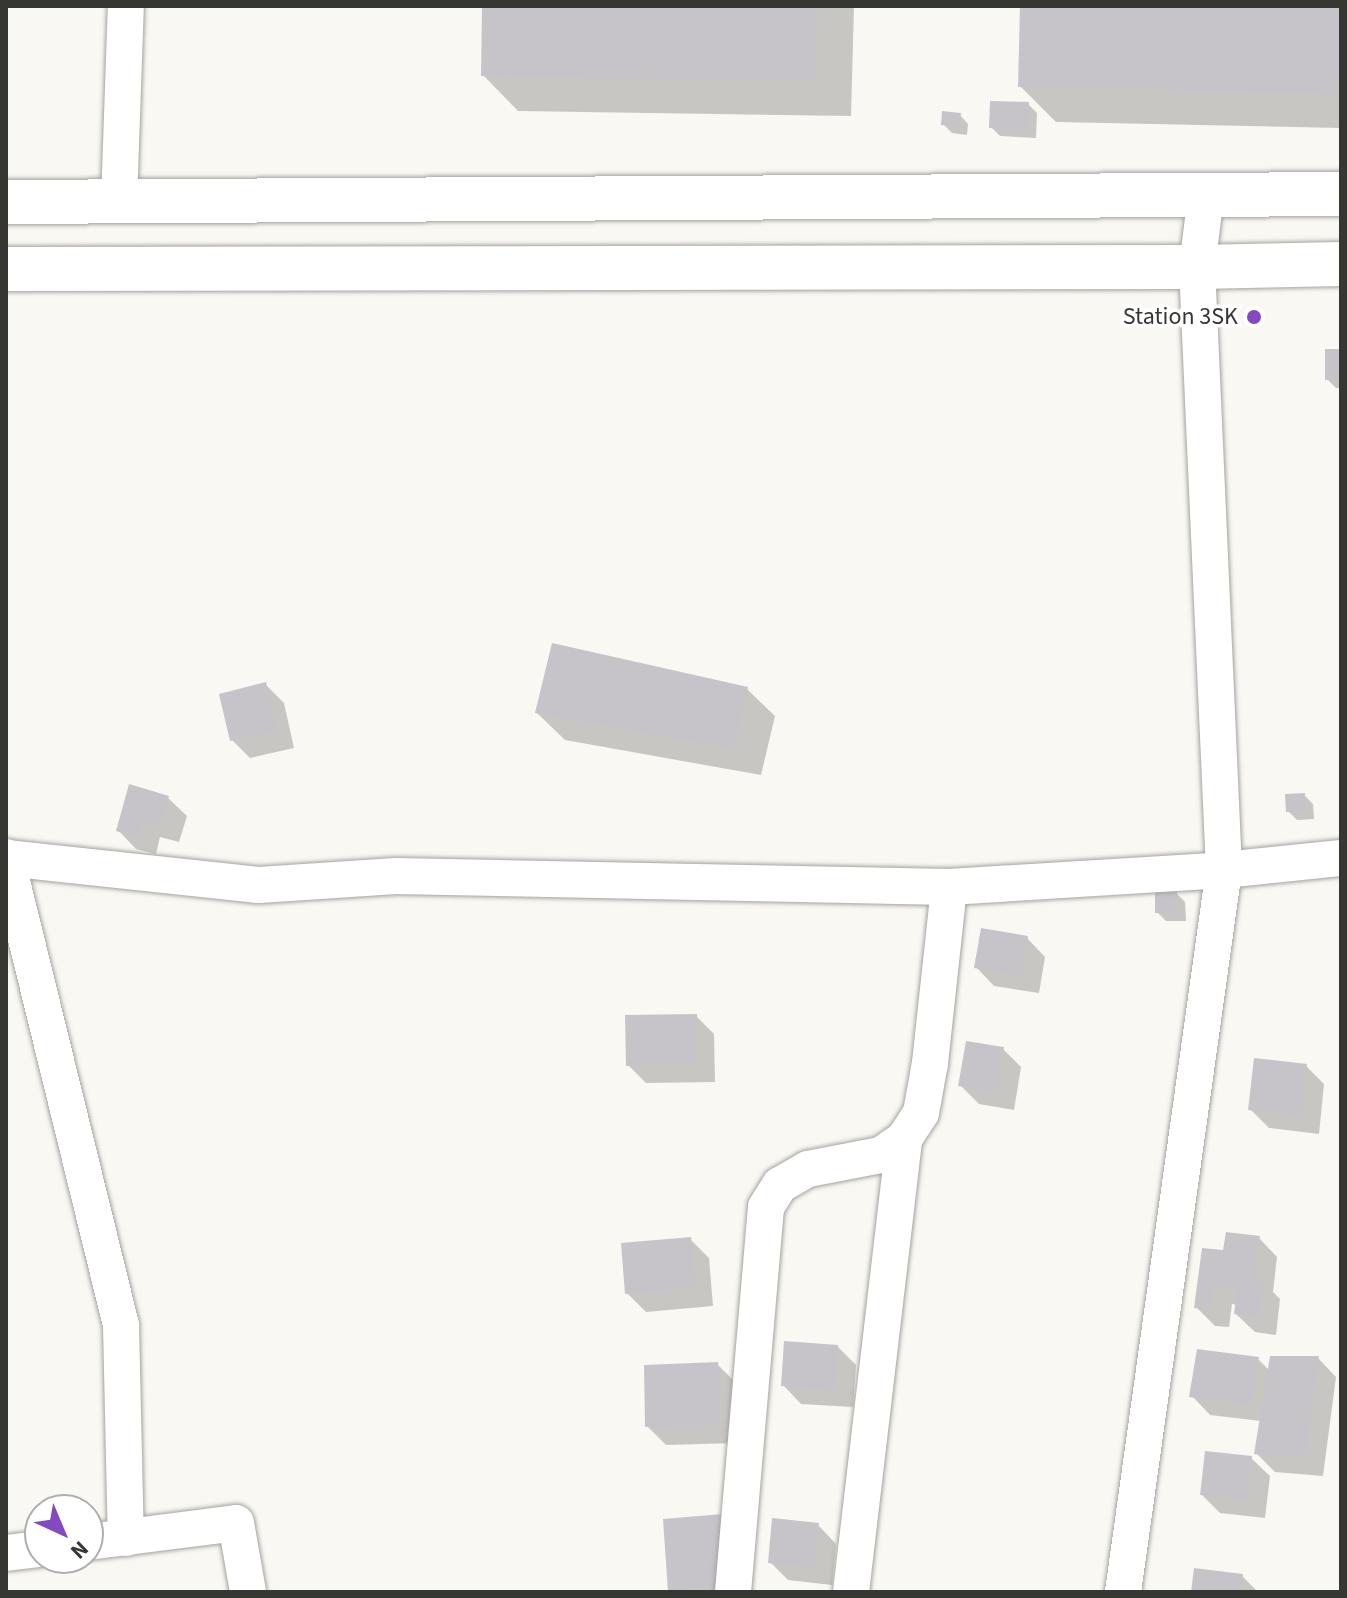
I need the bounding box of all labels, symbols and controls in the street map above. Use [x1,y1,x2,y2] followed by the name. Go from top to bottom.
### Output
[1123,303,1238,331] place label: Station 3SK
[1245,308,1263,326] marker: Station 3SK
[24,1494,104,1574] north arrow
[63,1533,96,1566] text: N

